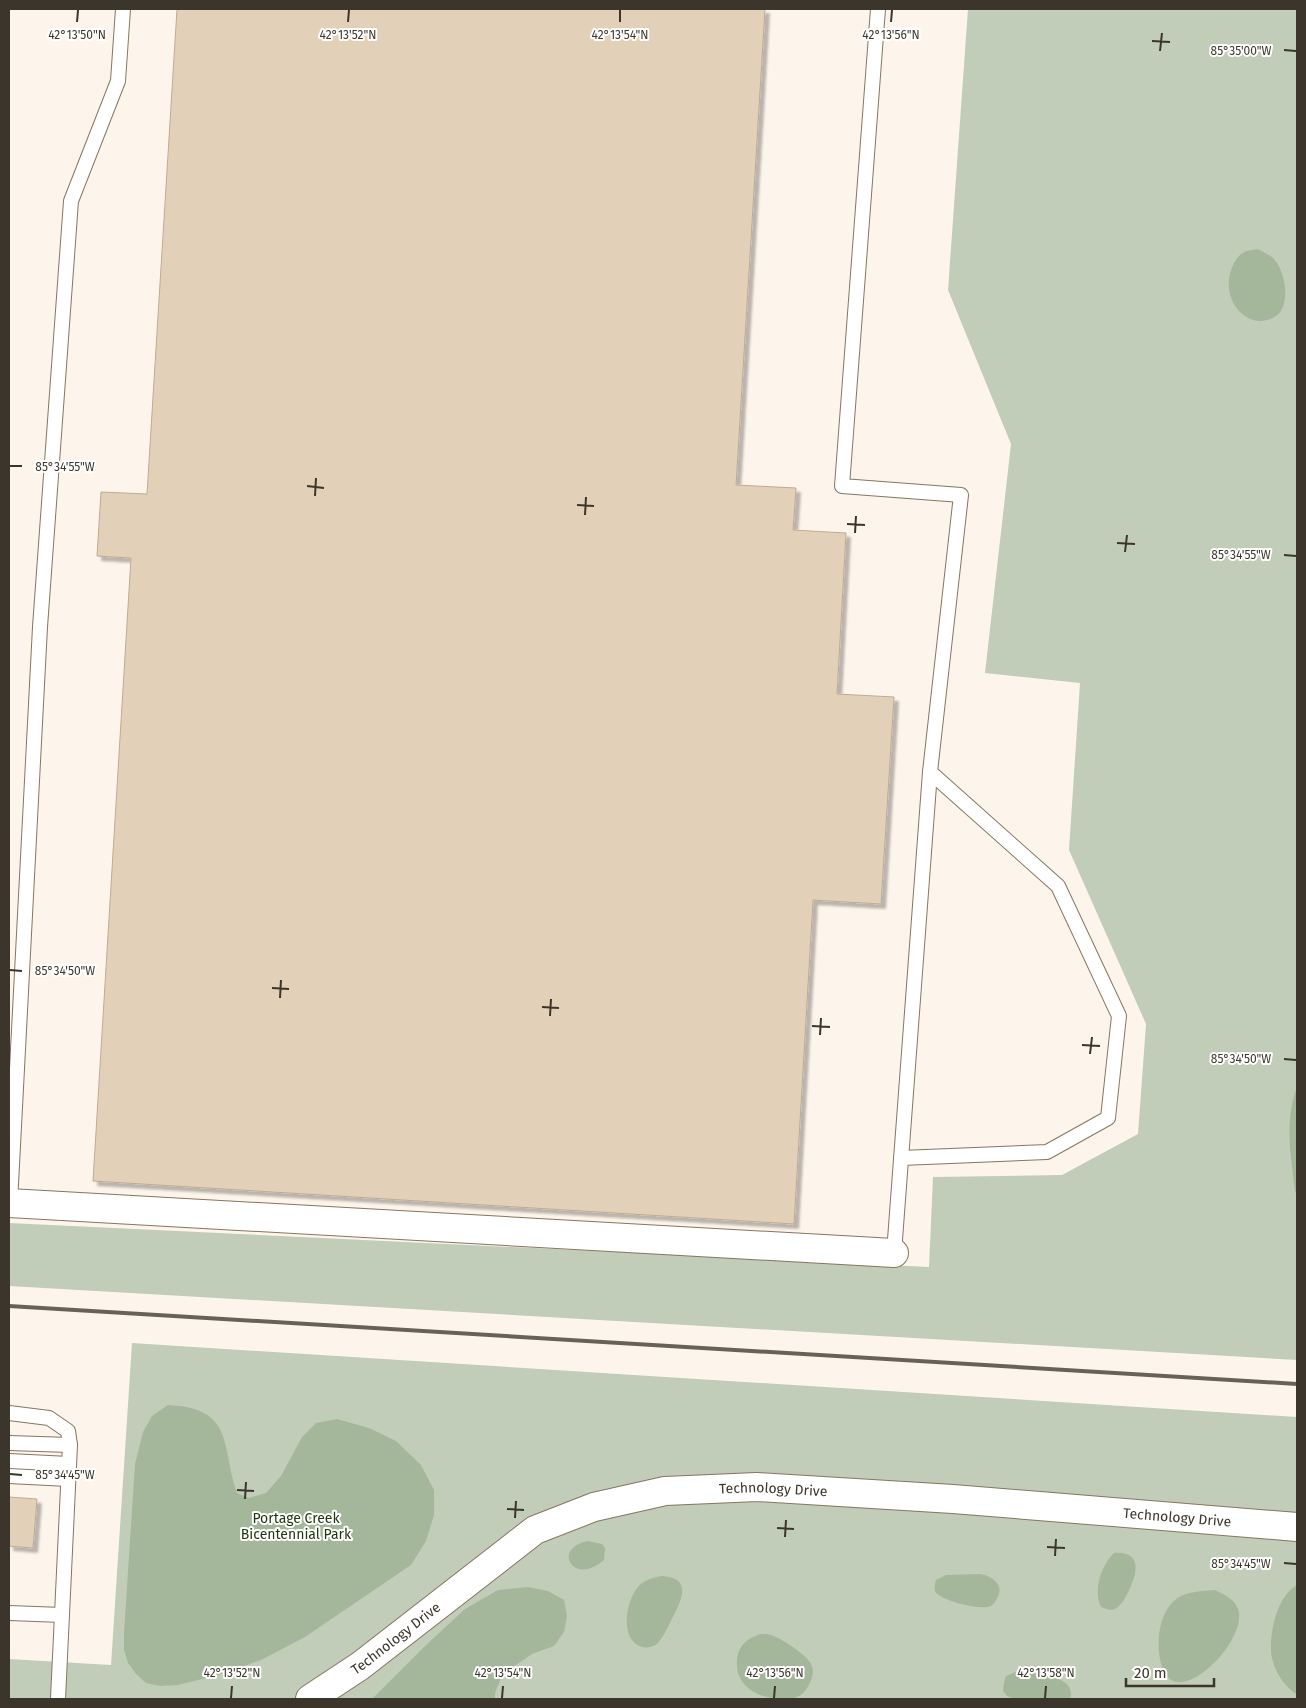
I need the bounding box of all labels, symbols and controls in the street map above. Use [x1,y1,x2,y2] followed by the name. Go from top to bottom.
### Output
[48,28,106,42] text: 42°13'50"N
[320,28,376,42] text: 42°13'52"N
[592,28,648,42] text: 42°13'54"N
[862,28,920,42] text: 42°13'56"N
[1211,44,1272,58] text: 85°35'00"W
[35,460,95,474] text: 85°34'55"W
[1211,548,1271,562] text: 85°34'55"W
[35,964,95,978] text: 85°34'50"W
[1211,1052,1271,1066] text: 85°34'50"W
[35,1468,95,1482] text: 85°34'45"W
[719,1479,828,1500] street label: Technology Drive
[1122,1505,1232,1531] street label: Technology Drive
[241,1510,352,1543] park label: Portage Creek Bicentennial Park
[1211,1557,1271,1571] text: 85°34'45"W
[348,1599,444,1679] street label: Technology Drive
[1126,1656,1214,1688] scale bar
[1134,1664,1167,1682] text: 20 m
[204,1666,260,1680] text: 42°13'52"N
[475,1666,531,1680] text: 42°13'54"N
[746,1666,804,1680] text: 42°13'56"N
[1017,1666,1075,1680] text: 42°13'58"N

